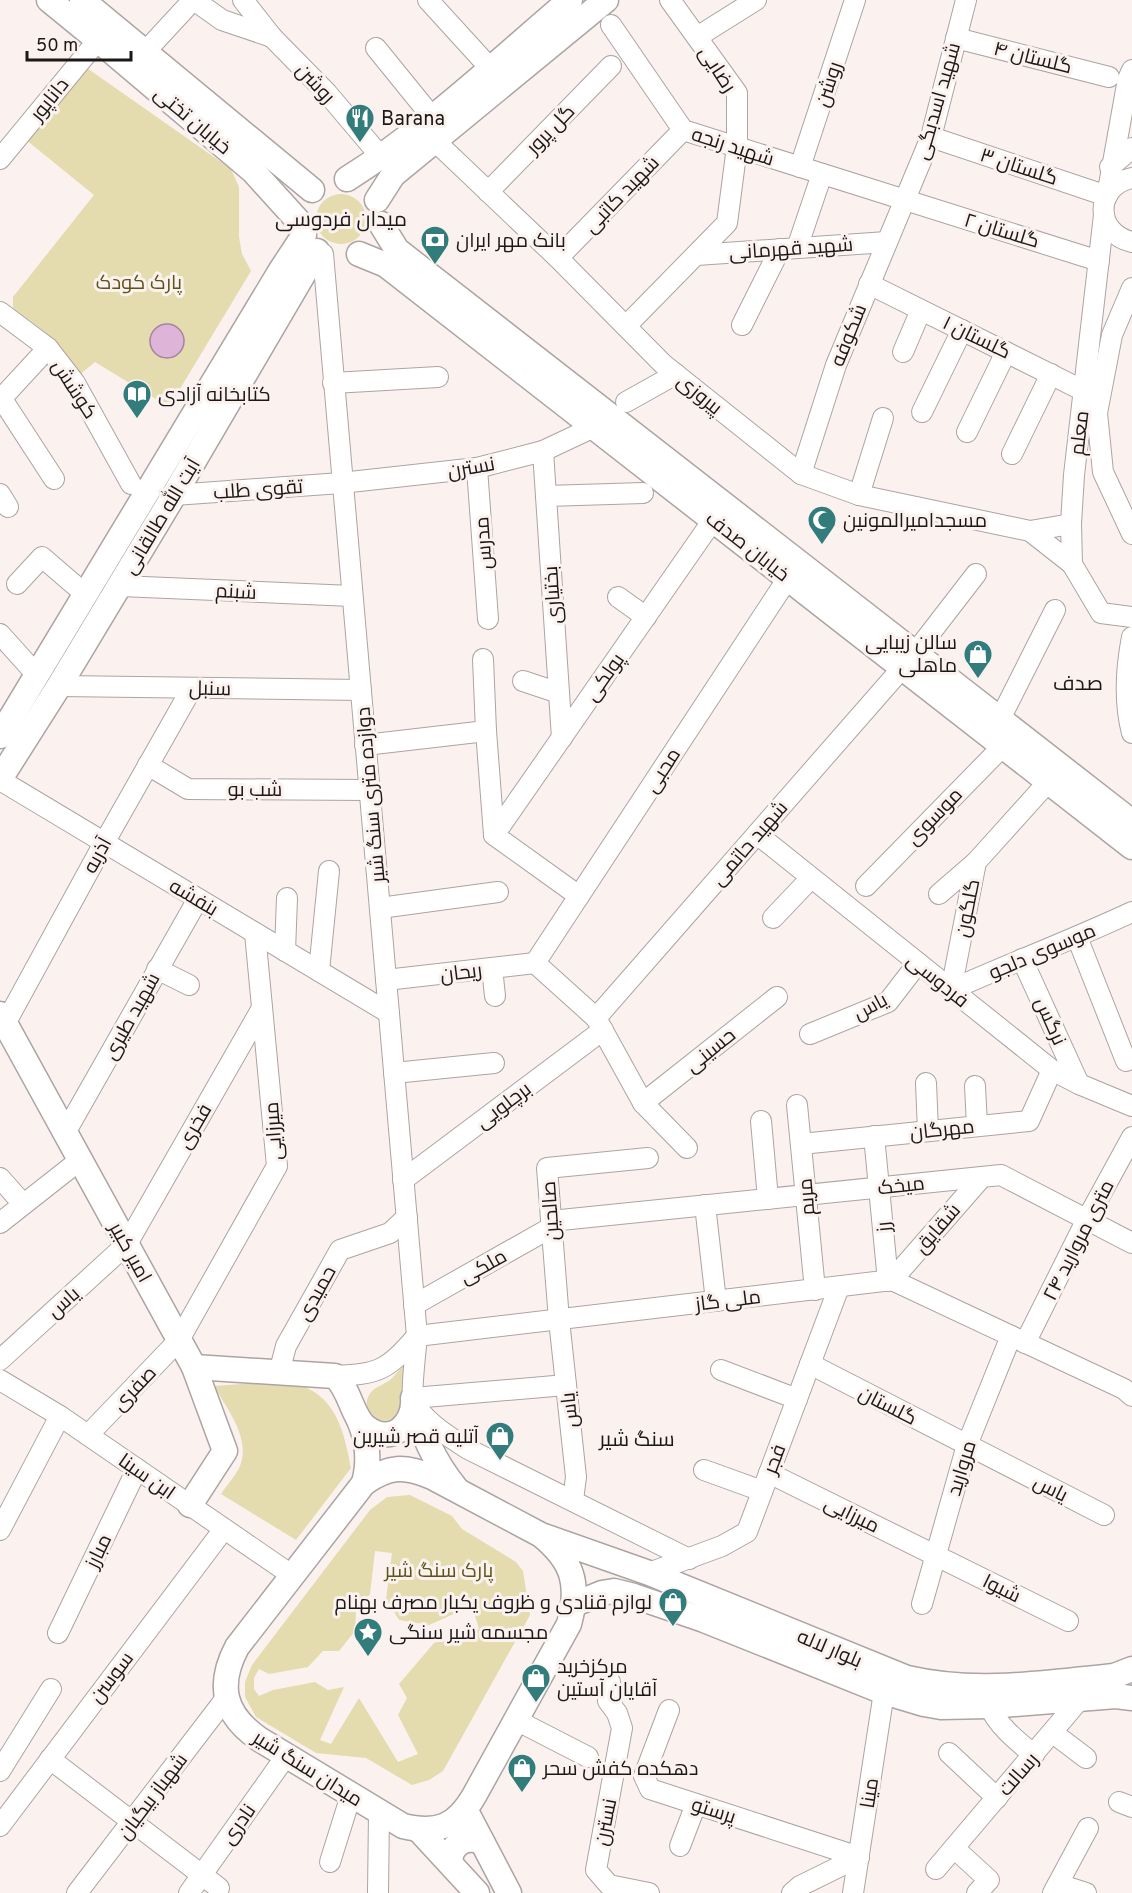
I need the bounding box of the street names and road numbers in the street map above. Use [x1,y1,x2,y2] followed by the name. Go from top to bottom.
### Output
[991,37,1074,81] street label: گلستان ۴
[910,40,968,163] street label: شهید اسدبگی
[692,42,741,98] street label: رضایی
[289,59,340,110] street label: روشن
[810,59,849,111] street label: روشن
[25,73,76,128] street label: داناپور
[148,82,236,161] street label: خیابان تختی
[521,100,582,162] street label: گل پرور
[688,122,777,173] street label: شهید رنجه
[976,143,1061,193] street label: گلستان ۳
[579,151,666,240] street label: شهید کاتبی
[961,208,1042,256] street label: گلستان ۲
[728,233,854,267] street label: شهید قهرمانی
[826,301,874,371] street label: شکوفه
[938,311,1015,366] street label: گلستان ۱
[45,356,102,425] street label: کوشش
[671,369,727,422] street label: پیروزی
[1065,409,1097,457] street label: معلم
[446,452,497,486] street label: نسترن
[116,453,208,580] street label: آیت الله طالقانی
[213,475,304,507] street label: تقوی طلب
[699,507,794,589] street label: خیابان صدف
[470,516,500,570] street label: مدرس
[539,565,569,625] street label: بختیاری
[215,579,257,607] street label: شبنم
[580,648,632,707] street label: پولکی
[189,677,231,703] street label: سنبل
[351,706,393,885] street label: دوازده متری سنگ شیر
[640,744,688,798] street label: محبی
[228,778,282,804] street label: شب بو
[902,783,969,852] street label: موسوی
[706,796,795,892] street label: شهید حاتمی
[78,833,119,879] street label: آذربه
[164,874,222,923] street label: بنفشه
[951,877,987,940] street label: گلگون
[985,919,1100,987] street label: موسوی دلجو
[900,949,973,1015] street label: فردوسی
[439,959,484,989] street label: ریحان
[98,969,167,1065] street label: شهید طیری
[849,988,893,1028] street label: یاس
[1027,994,1071,1050] street label: نرگس
[681,1023,742,1080] street label: حسینی
[471,1077,537,1136] street label: برچلویی
[172,1100,219,1154] street label: فخری
[260,1101,290,1161] street label: میرزایی
[909,1115,976,1147] street label: مهرگان
[876,1172,926,1202] street label: میخک
[1038,1176,1121,1306] street label: ۲۴ متری مروارید
[793,1177,823,1217] street label: مریم
[537,1180,567,1242] street label: صالحین
[910,1199,968,1260] street label: شقایق
[102,1217,156,1288] street label: امیر کبیر
[872,1220,899,1234] street label: رز
[456,1244,512,1291] street label: ملکی
[292,1262,343,1326] street label: حمیدی
[42,1282,87,1325] street label: یاس
[693,1285,763,1319] street label: ملی گاز
[108,1361,163,1418] street label: صفری
[854,1381,921,1432] street label: گلستان
[556,1390,586,1429] street label: یاس
[942,1438,984,1499] street label: مروارید
[758,1441,793,1479] street label: فجر
[112,1449,179,1507] street label: ابن سینا
[1028,1470,1072,1510] street label: یاس
[819,1491,883,1540] street label: میرزایی
[80,1530,119,1574] street label: مبارز
[978,1569,1025,1610] street label: شیوا
[793,1625,866,1675] street label: بلوار لاله
[85,1647,141,1709] street label: سوسن
[246,1725,367,1814] street label: میدان سنگ شیر
[993,1748,1046,1803] street label: رسالت
[113,1749,195,1846] street label: شهباز بیگیان
[856,1776,886,1810] street label: مینا
[688,1793,740,1831] street label: پرستو
[590,1796,624,1848] street label: نسترن
[216,1800,263,1851] street label: نادری

